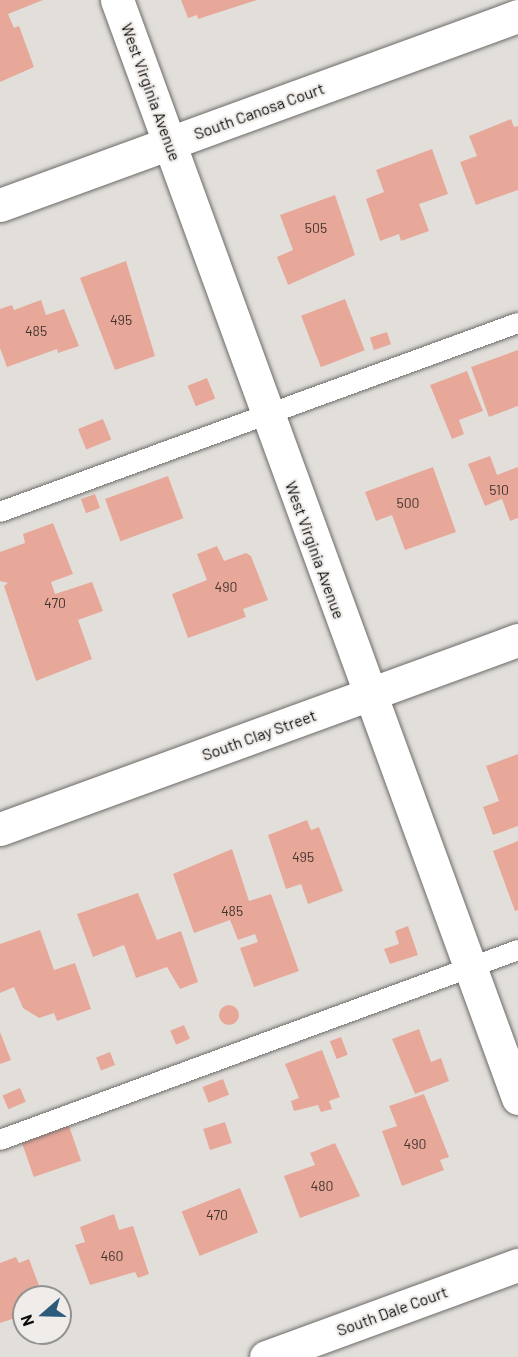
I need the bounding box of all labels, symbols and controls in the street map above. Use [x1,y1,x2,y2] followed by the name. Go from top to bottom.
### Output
[117,21,185,163] street label: West Virginia Avenue
[191,79,327,143] street label: South Canosa Court
[305,220,327,236] house number: 505
[110,312,132,328] house number: 495
[25,323,47,339] house number: 485
[281,479,349,621] street label: West Virginia Avenue
[489,482,509,498] house number: 510
[396,495,420,511] house number: 500
[215,579,237,595] house number: 490
[44,595,66,611] house number: 470
[199,705,319,765] street label: South Clay Street
[292,849,314,865] house number: 495
[221,903,243,919] house number: 485
[404,1136,426,1152] house number: 490
[311,1178,333,1194] house number: 480
[206,1207,228,1223] house number: 470
[101,1248,123,1264] house number: 460
[334,1282,450,1340] street label: South Dale Court
[12,1285,72,1345] north arrow
[16,1312,37,1329] text: N

